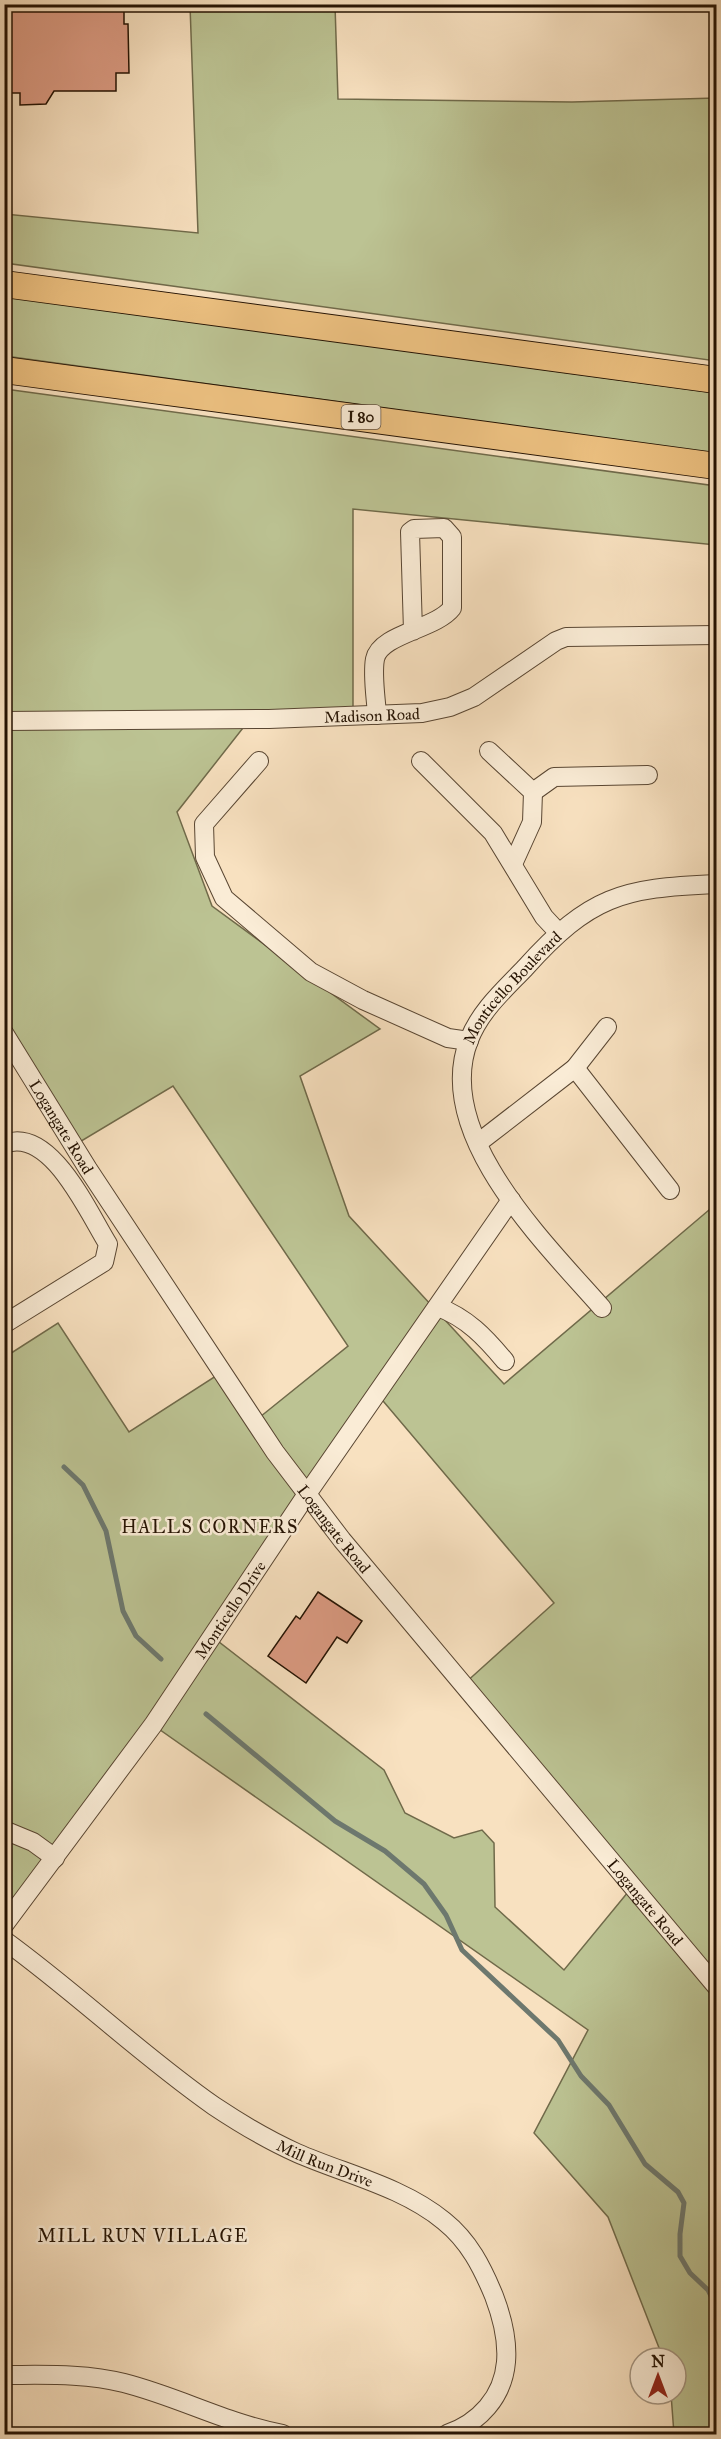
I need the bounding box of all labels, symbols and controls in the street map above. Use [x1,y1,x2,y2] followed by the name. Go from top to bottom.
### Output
[342,405,380,429] road number: I 80
[324,704,420,726] street label: Madison Road
[459,927,565,1047] street label: Monticello Boulevard
[26,1076,98,1177] street label: Logangate Road
[294,1481,375,1577] street label: Logangate Road
[121,1516,299,1538] district label: HALLS CORNERS
[190,1557,270,1662] street label: Monticello Drive
[604,1855,687,1949] street label: Logangate Road
[274,2135,376,2191] street label: Mill Run Drive
[37,2225,249,2247] district label: MILL RUN VILLAGE
[628,2346,688,2406] north arrow
[651,2352,665,2371] text: N

